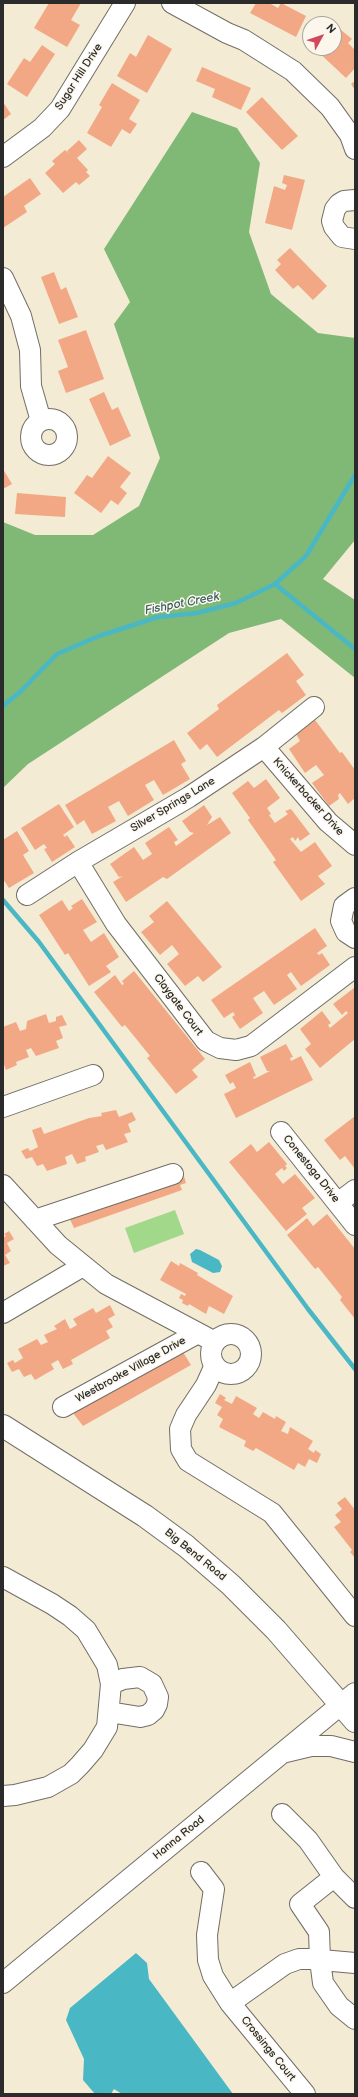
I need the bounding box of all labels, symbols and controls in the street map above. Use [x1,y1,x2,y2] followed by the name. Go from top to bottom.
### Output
[302,16,342,56] north arrow
[323,21,338,36] text: N
[53,41,105,113] street label: Sugar Hill Drive
[143,590,221,618] water label: Fishpot Creek
[270,755,346,839] street label: Knickerbacker Drive
[129,775,217,835] street label: Silver Springs Lane
[151,972,205,1038] street label: Claygate Court
[280,1133,342,1205] street label: Conestoga Drive
[74,1334,188,1406] street label: Westbrooke Village Drive
[161,1526,229,1584] street label: Big Bend Road
[151,1813,207,1863] street label: Hanna Road
[238,2014,298,2084] street label: Crossings Court

